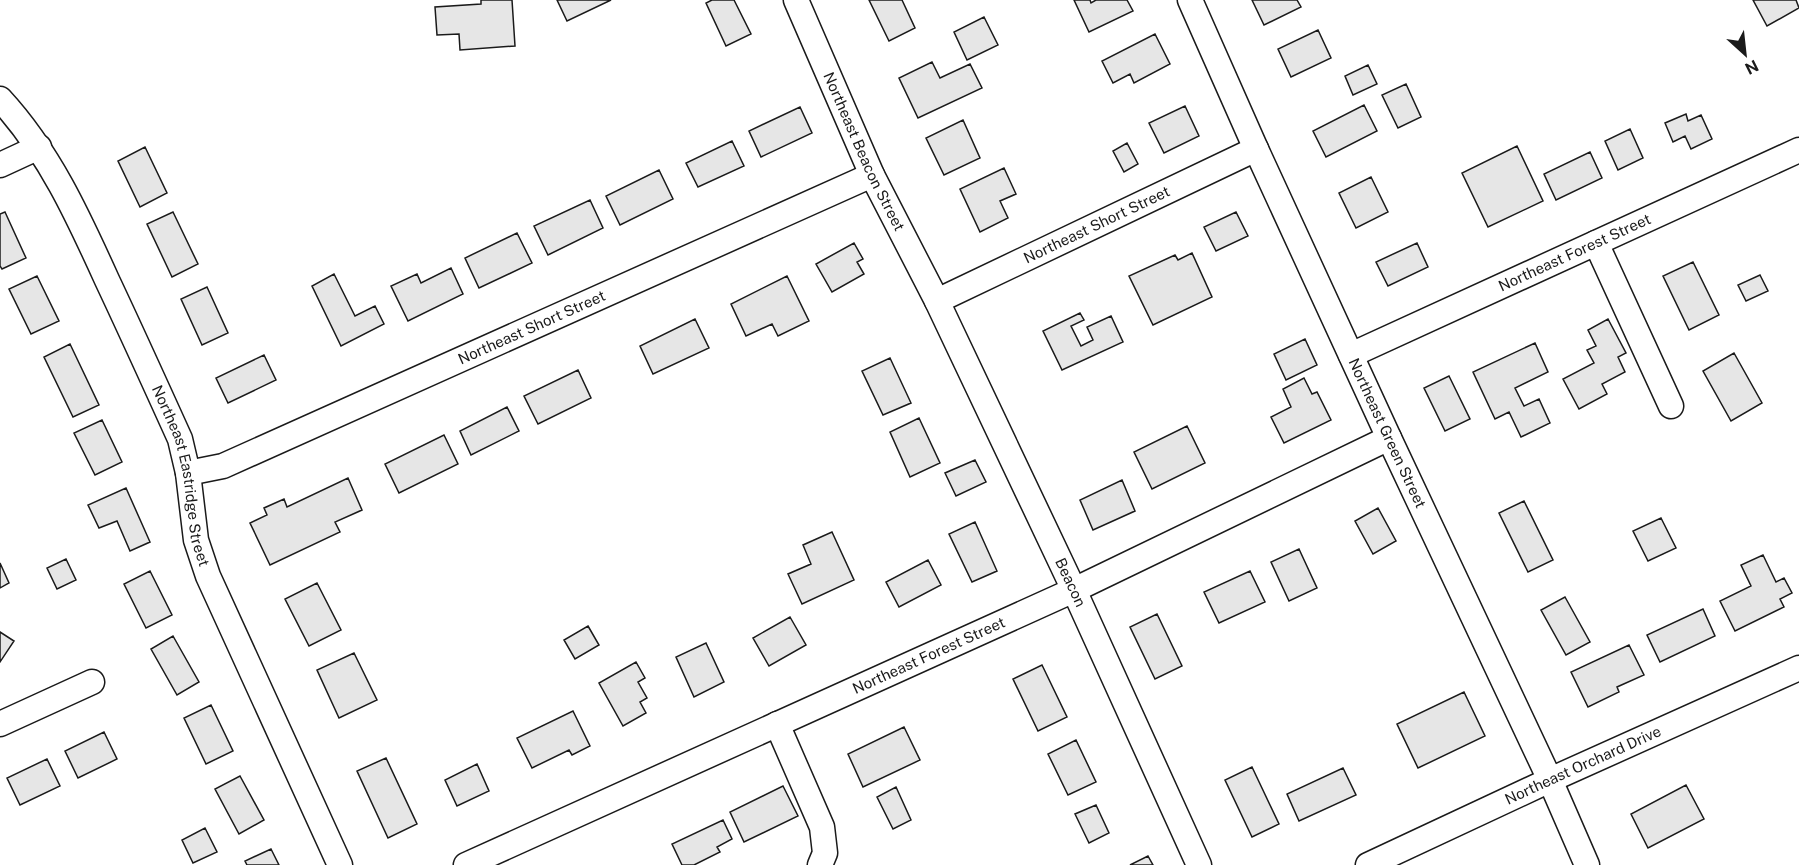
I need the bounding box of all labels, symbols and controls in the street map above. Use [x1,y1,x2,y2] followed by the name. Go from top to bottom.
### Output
[1715,24,1775,84] north arrow
[1742,56,1761,78] text: N
[820,69,908,234] street label: Northeast Beacon Street
[1021,182,1172,266] street label: Northeast Short Street
[1496,210,1653,294] street label: Northeast Forest Street
[455,287,608,368] street label: Northeast Short Street
[1345,355,1430,511] street label: Northeast Green Street
[149,382,213,569] street label: Northeast Eastridge Street
[1052,555,1089,609] street label: Beacon
[850,613,1008,697] street label: Northeast Forest Street
[1502,722,1663,808] street label: Northeast Orchard Drive

